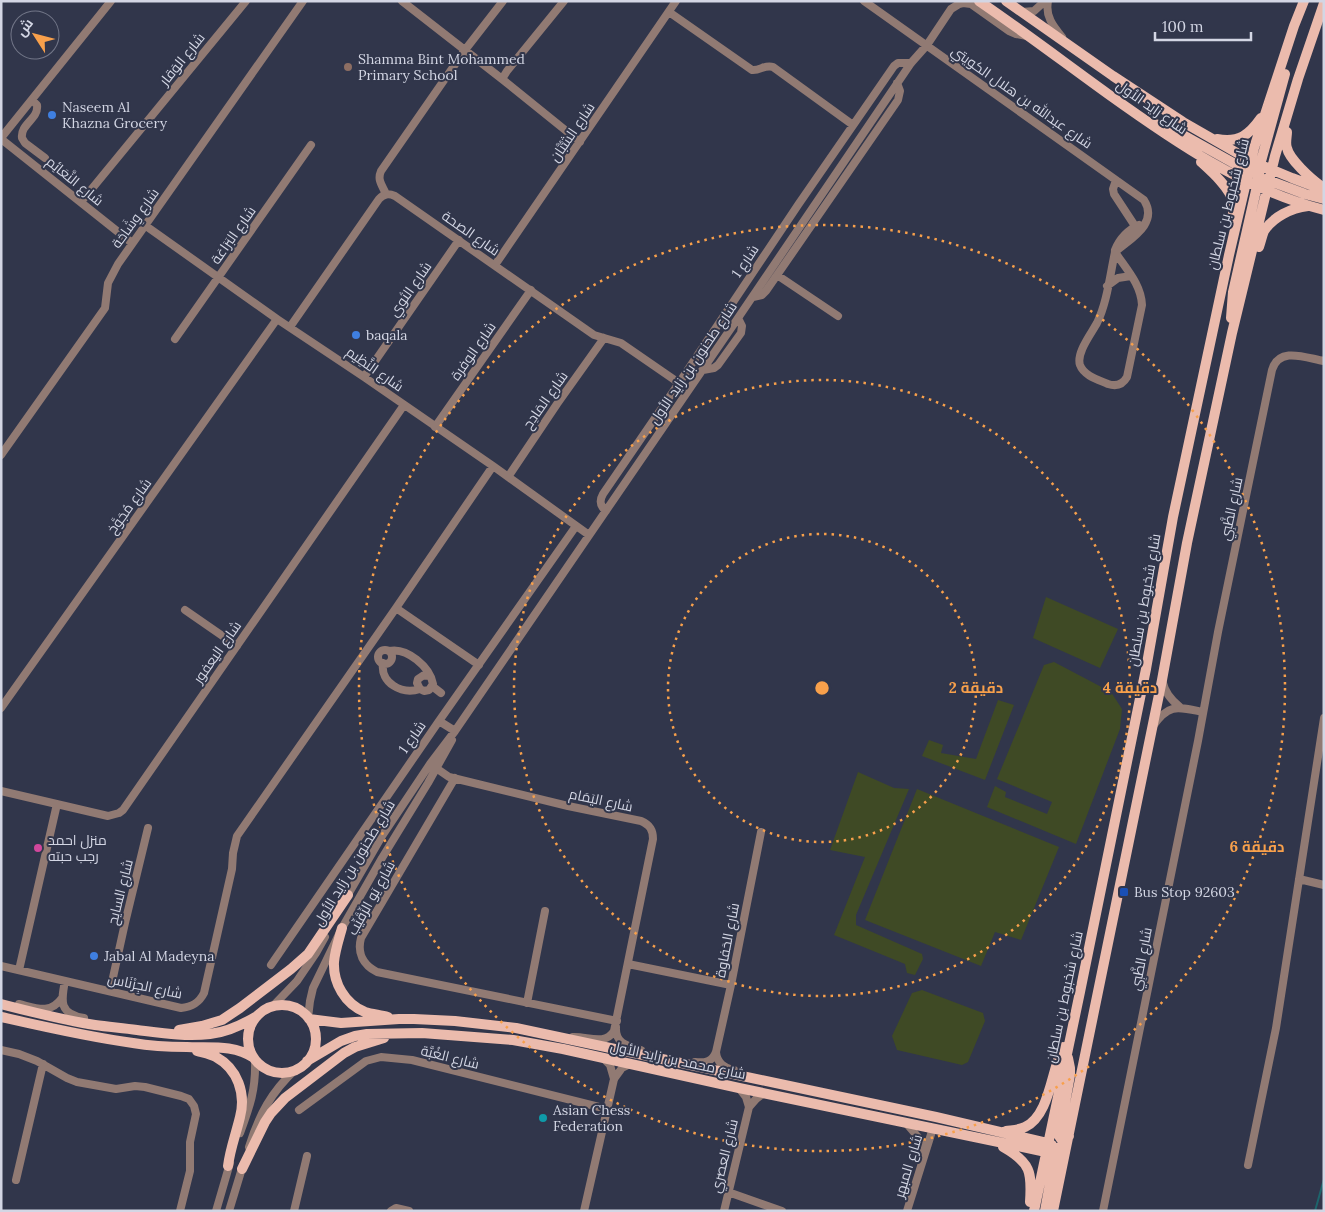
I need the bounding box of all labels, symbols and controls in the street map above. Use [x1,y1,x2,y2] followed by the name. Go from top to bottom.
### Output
[10,10,60,60] north arrow
[1155,10,1251,42] scale bar
[12,15,37,40] text: ش
[1162,17,1203,36] text: 100 m
[155,29,209,90] street label: شارع الوَقار
[946,41,1096,155] street label: شارع عبدالله بن هلال الكويتي
[358,50,525,84] place label: Shamma Bint Mohammed Primary School
[342,61,354,73] marker: Shamma Bint Mohammed Primary School
[1113,76,1191,138] street label: شارع زايد الأول
[62,98,168,132] place label: Naseem Al Khazna Grocery
[546,99,598,165] street label: شارع الشُّبَّان
[46,109,58,121] marker: Naseem Al Khazna Grocery
[1203,137,1253,271] street label: شارع شخبوط بن سلطان
[42,152,108,210] street label: شارع النَّعَائِم
[107,184,164,252] street label: شارع وِشَاحَة
[206,202,260,268] street label: شارع البَرَاعَة
[438,206,504,260] street label: شارع الصحة
[727,241,763,281] street label: شارع 1
[385,258,438,322] street label: شارع الثوي
[645,298,741,428] street label: شارع طحنون بن زايد الأول
[446,318,500,384] street label: شارع الوفرة
[366,326,408,344] place label: baqala
[350,329,362,341] marker: baqala
[342,342,408,396] street label: شارع النَّظِيم
[518,367,572,433] street label: شارع المَادِح
[103,475,155,537] street label: شارع مُجَوَّخ
[1215,476,1249,543] street label: شارع الظَّبِي
[1123,532,1165,668] street label: شارع شخبوط بن سلطان
[188,617,245,688] street label: شارع اليعفور
[949,678,1003,697] text: 2 دقيقة
[1103,678,1157,697] text: 4 دقيقة
[813,679,831,697] centre of rings
[394,717,430,757] street label: شارع 1
[567,784,635,817] street label: شارع اليَمَام
[309,797,399,929] street label: شارع طحنون بن زايد الأول
[48,831,107,865] place label: منزل احمد رجب حبته
[1230,837,1284,856] text: 6 دقيقة
[32,842,44,854] marker: منزل احمد رجب حبته
[103,857,137,927] street label: شارع السايح
[343,858,399,938] street label: شارع يَو الرِّقَيِّب
[1134,883,1235,901] place label: Bus Stop 92603
[1118,886,1130,898] marker: Bus Stop 92603
[711,901,743,979] street label: شارع الحَفاوة
[1126,926,1159,993] street label: شارع الظَّبِي
[1041,929,1087,1065] street label: شارع شخبوط بن سلطان
[103,947,214,965] place label: Jabal Al Madeyna
[88,950,100,962] marker: Jabal Al Madeyna
[106,969,184,1003] street label: شارع الجِرْنَاس
[609,1037,747,1083] street label: شارع محمد بن زايد الأول
[419,1041,481,1073] street label: شارع الغُبَّة
[552,1101,630,1135] place label: Asian Chess Federation
[537,1112,549,1124] marker: Asian Chess Federation
[706,1117,745,1196] street label: شارع العصري
[890,1132,926,1201] street label: شارع المبهر

